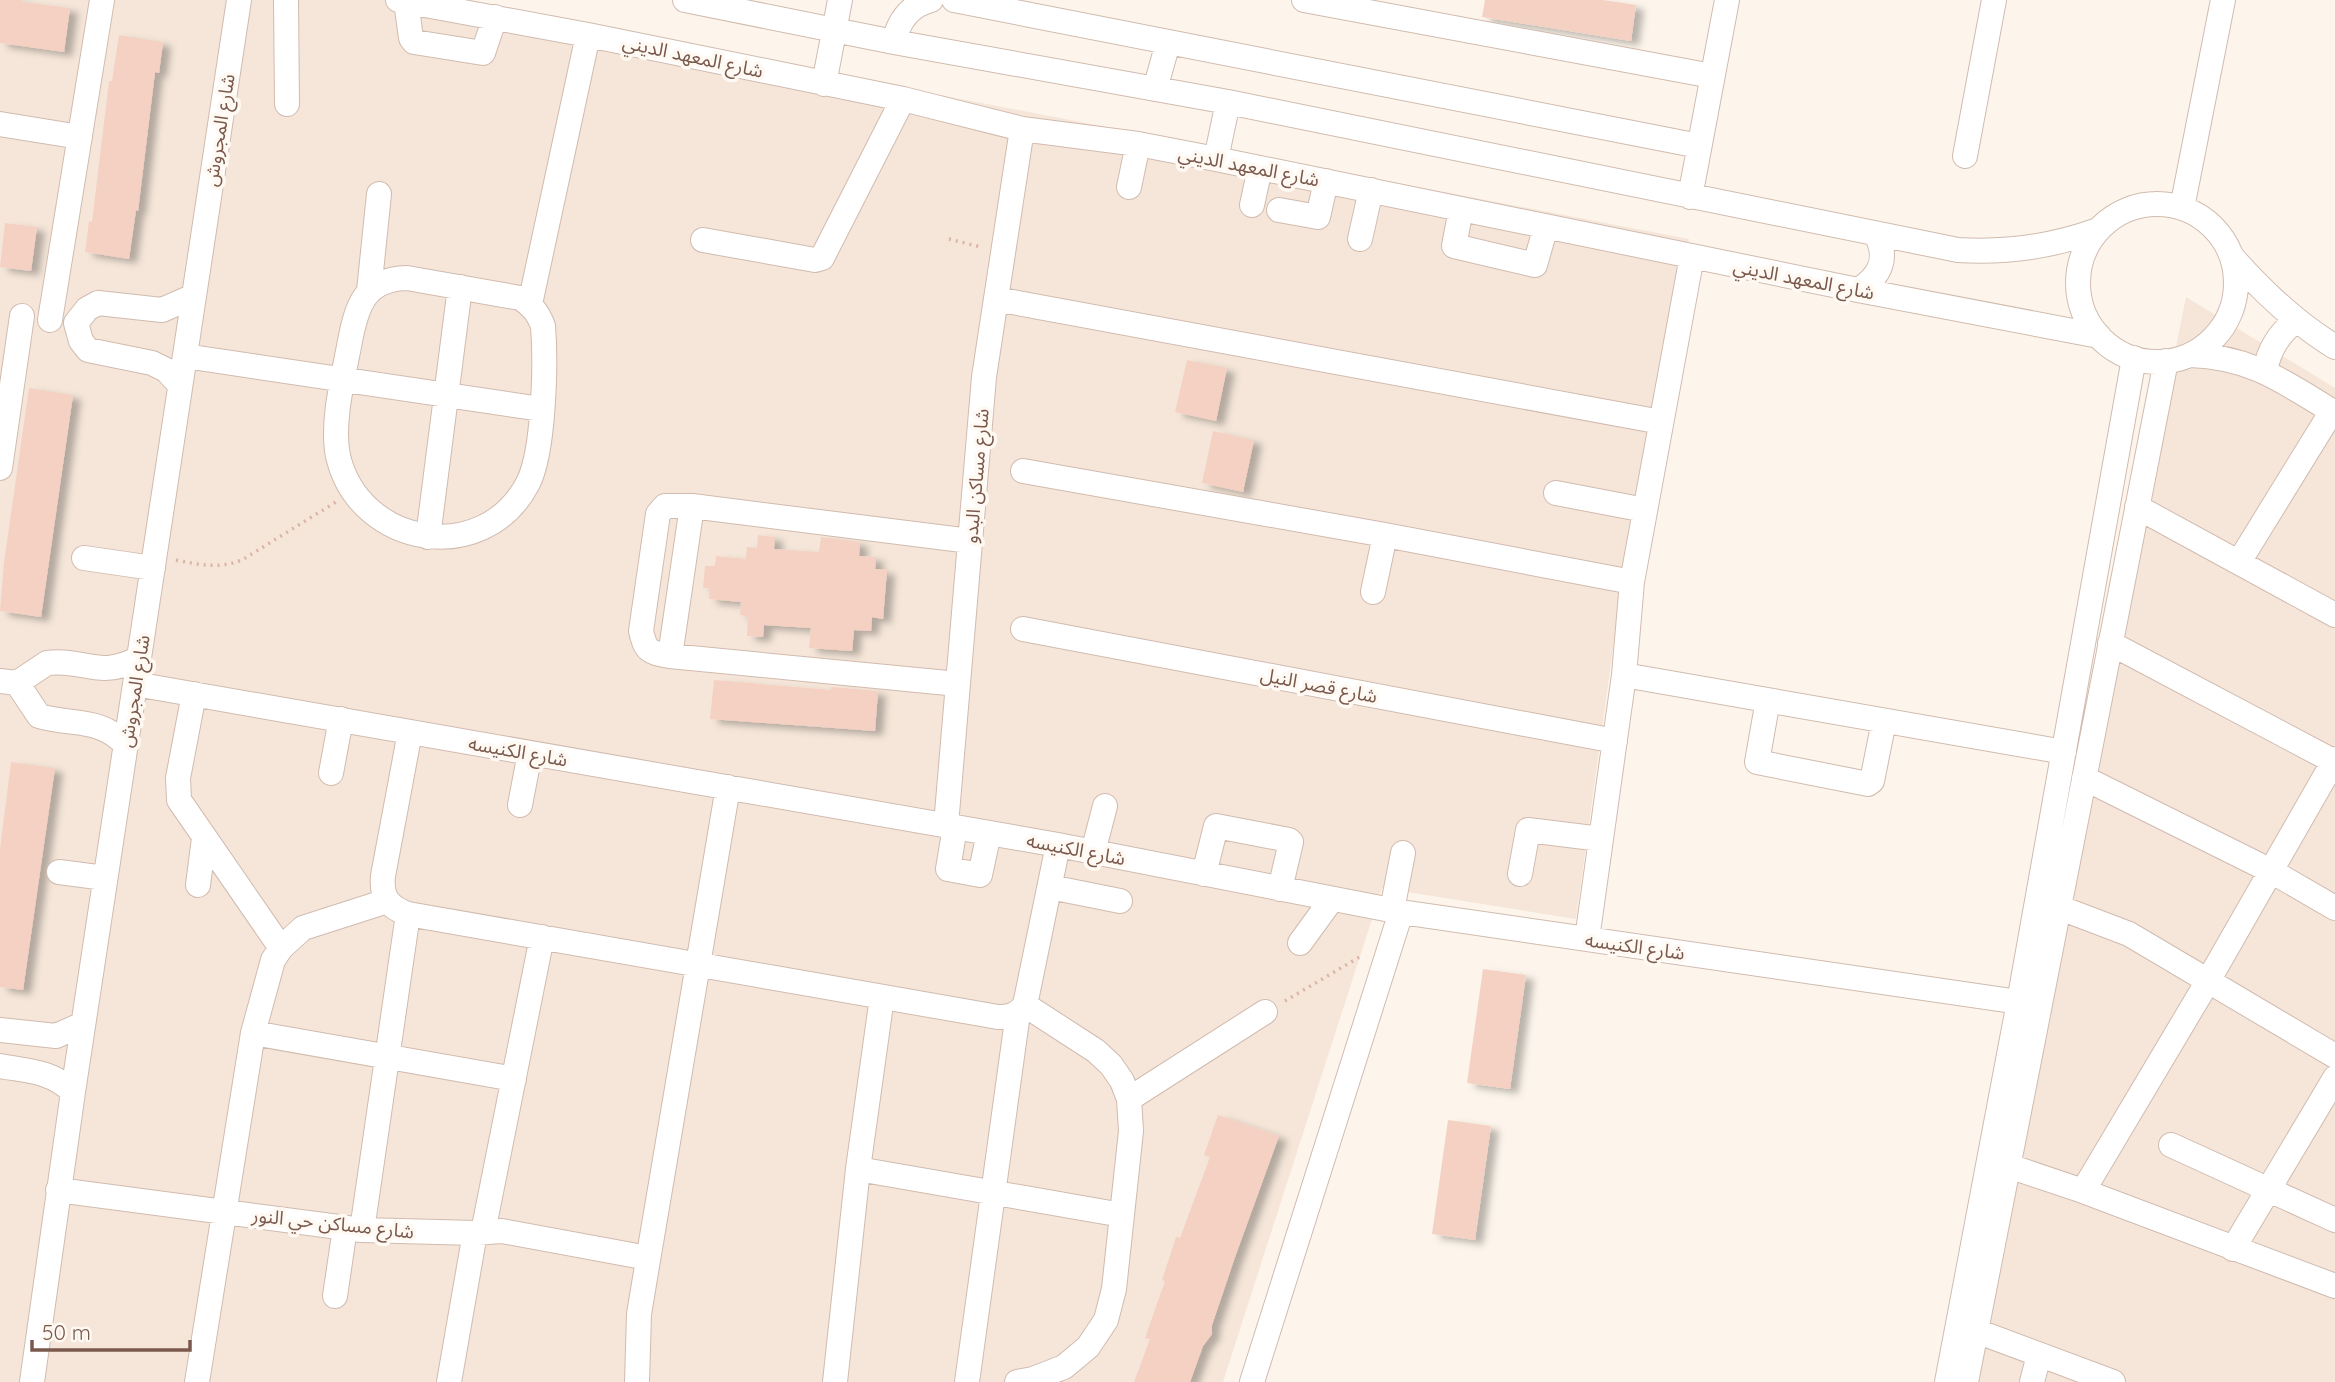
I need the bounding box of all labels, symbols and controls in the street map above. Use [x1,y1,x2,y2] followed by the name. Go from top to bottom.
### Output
[620,29,766,86] street label: شارع المعهد الديني
[198,72,242,188] street label: شارع المجروش
[1176,141,1322,195] street label: شارع المعهد الديني
[1731,254,1877,308] street label: شارع المعهد الديني
[958,408,996,545] street label: شارع مساكن البدو
[113,633,157,749] street label: شارع المجروش
[1258,662,1379,710] street label: شارع قصر النيل
[466,730,569,773] street label: شارع الكنيسه
[1024,828,1128,872] street label: شارع الكنيسه
[1583,927,1686,967] street label: شارع الكنيسه
[249,1202,415,1247] street label: شارع مساكن حي النور
[32,1308,189,1352] scale bar
[42,1319,91,1345] text: 50 m

